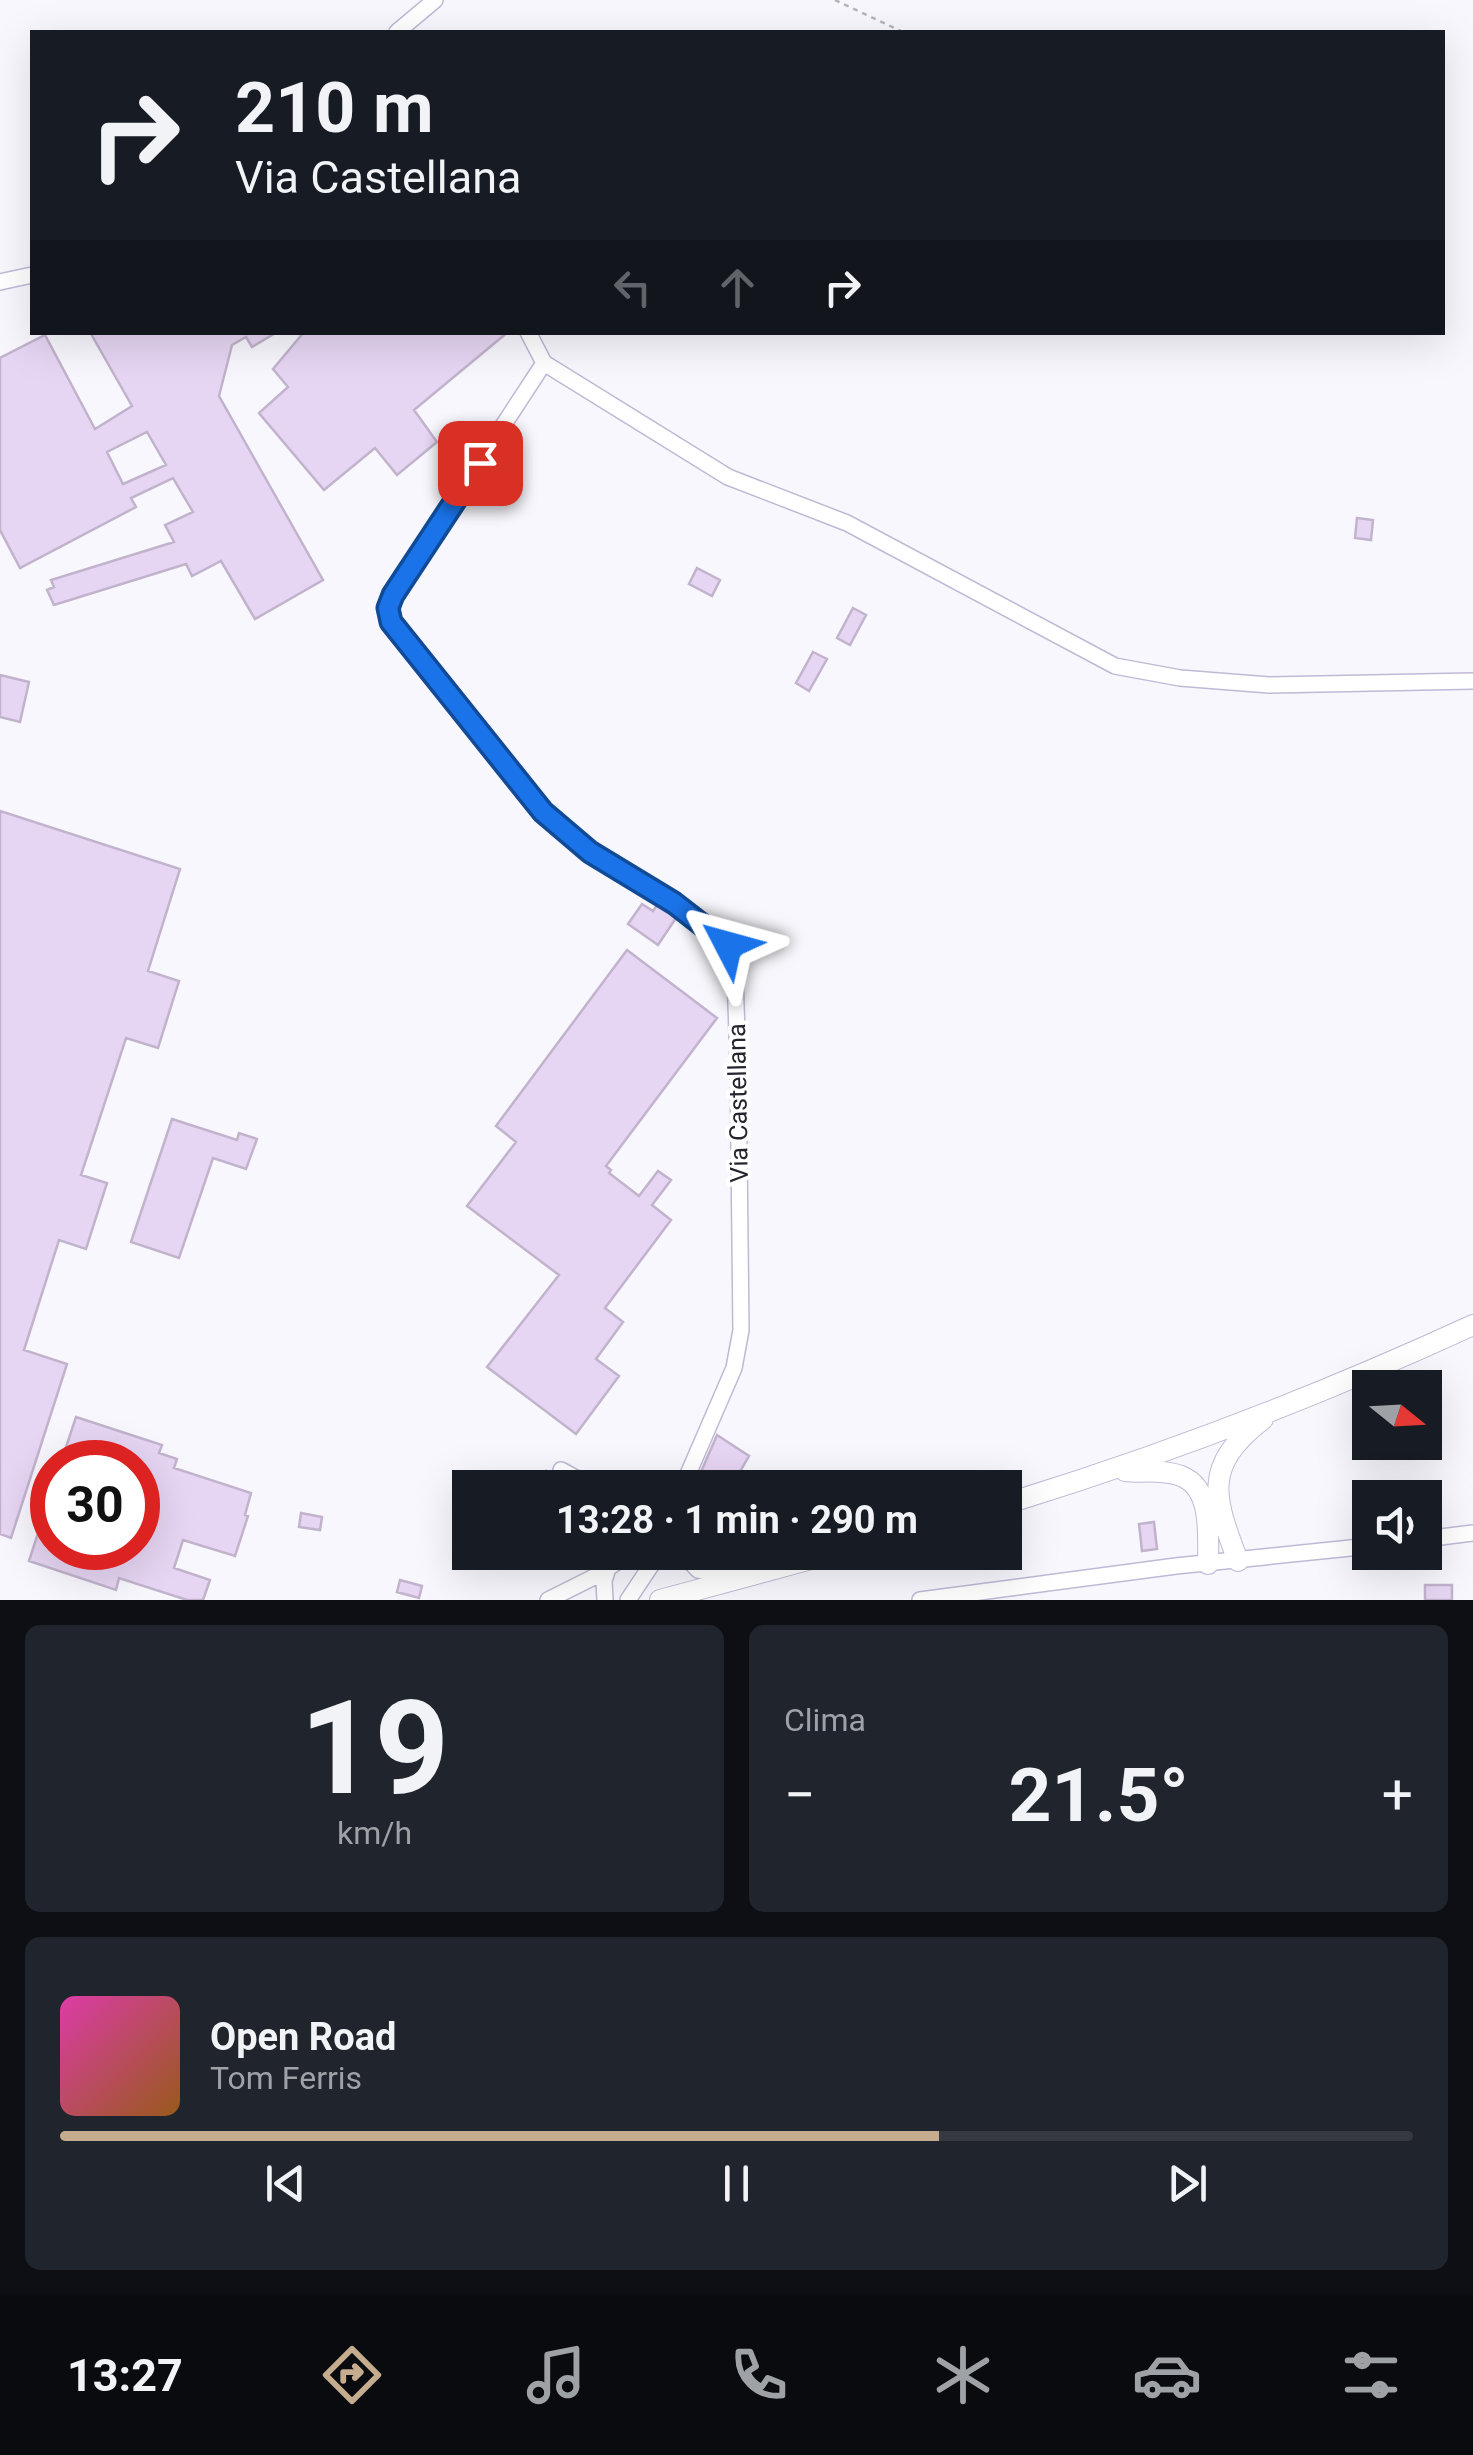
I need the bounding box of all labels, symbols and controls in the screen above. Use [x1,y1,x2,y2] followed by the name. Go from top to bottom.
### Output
[235,67,434,149] text: 210 m
[70,70,200,200] icon: right
[235,151,522,204] text: Via Castellana
[605,260,660,315] icon: left
[710,260,765,315] icon: ahead
[815,260,870,315] icon: right
[438,421,523,506] pin
[453,436,508,491] icon: arrive
[676,893,780,997] position arrow
[722,1023,754,1183] street label: Via Castellana
[1352,1370,1442,1460] north arrow
[1352,1370,1442,1570] map controls
[30,1440,160,1570] speed limit sign: 30
[1352,1480,1442,1570] button: sound
[556,1498,918,1542] text: 13:28 · 1 min · 290 m
[300,1672,449,1825] text: 19
[784,1701,866,1739] text: Clima
[1009,1751,1189,1839] text: 21.5°
[784,1763,815,1827] text: −
[1382,1763,1413,1827] text: +
[337,1814,412,1852] text: km/h
[210,2015,396,2059] text: Open Road
[210,2059,362,2097] text: Tom Ferris
[258,2156,313,2211] icon: previous
[709,2156,764,2211] icon: pause
[1160,2156,1215,2211] icon: next
[317,2340,387,2410] icon: directions
[521,2340,591,2410] icon: music
[724,2340,794,2410] icon: phone
[928,2340,998,2410] icon: climate
[1132,2340,1202,2410] icon: car
[1336,2340,1406,2410] icon: filters
[67,2349,183,2402] text: 13:27

